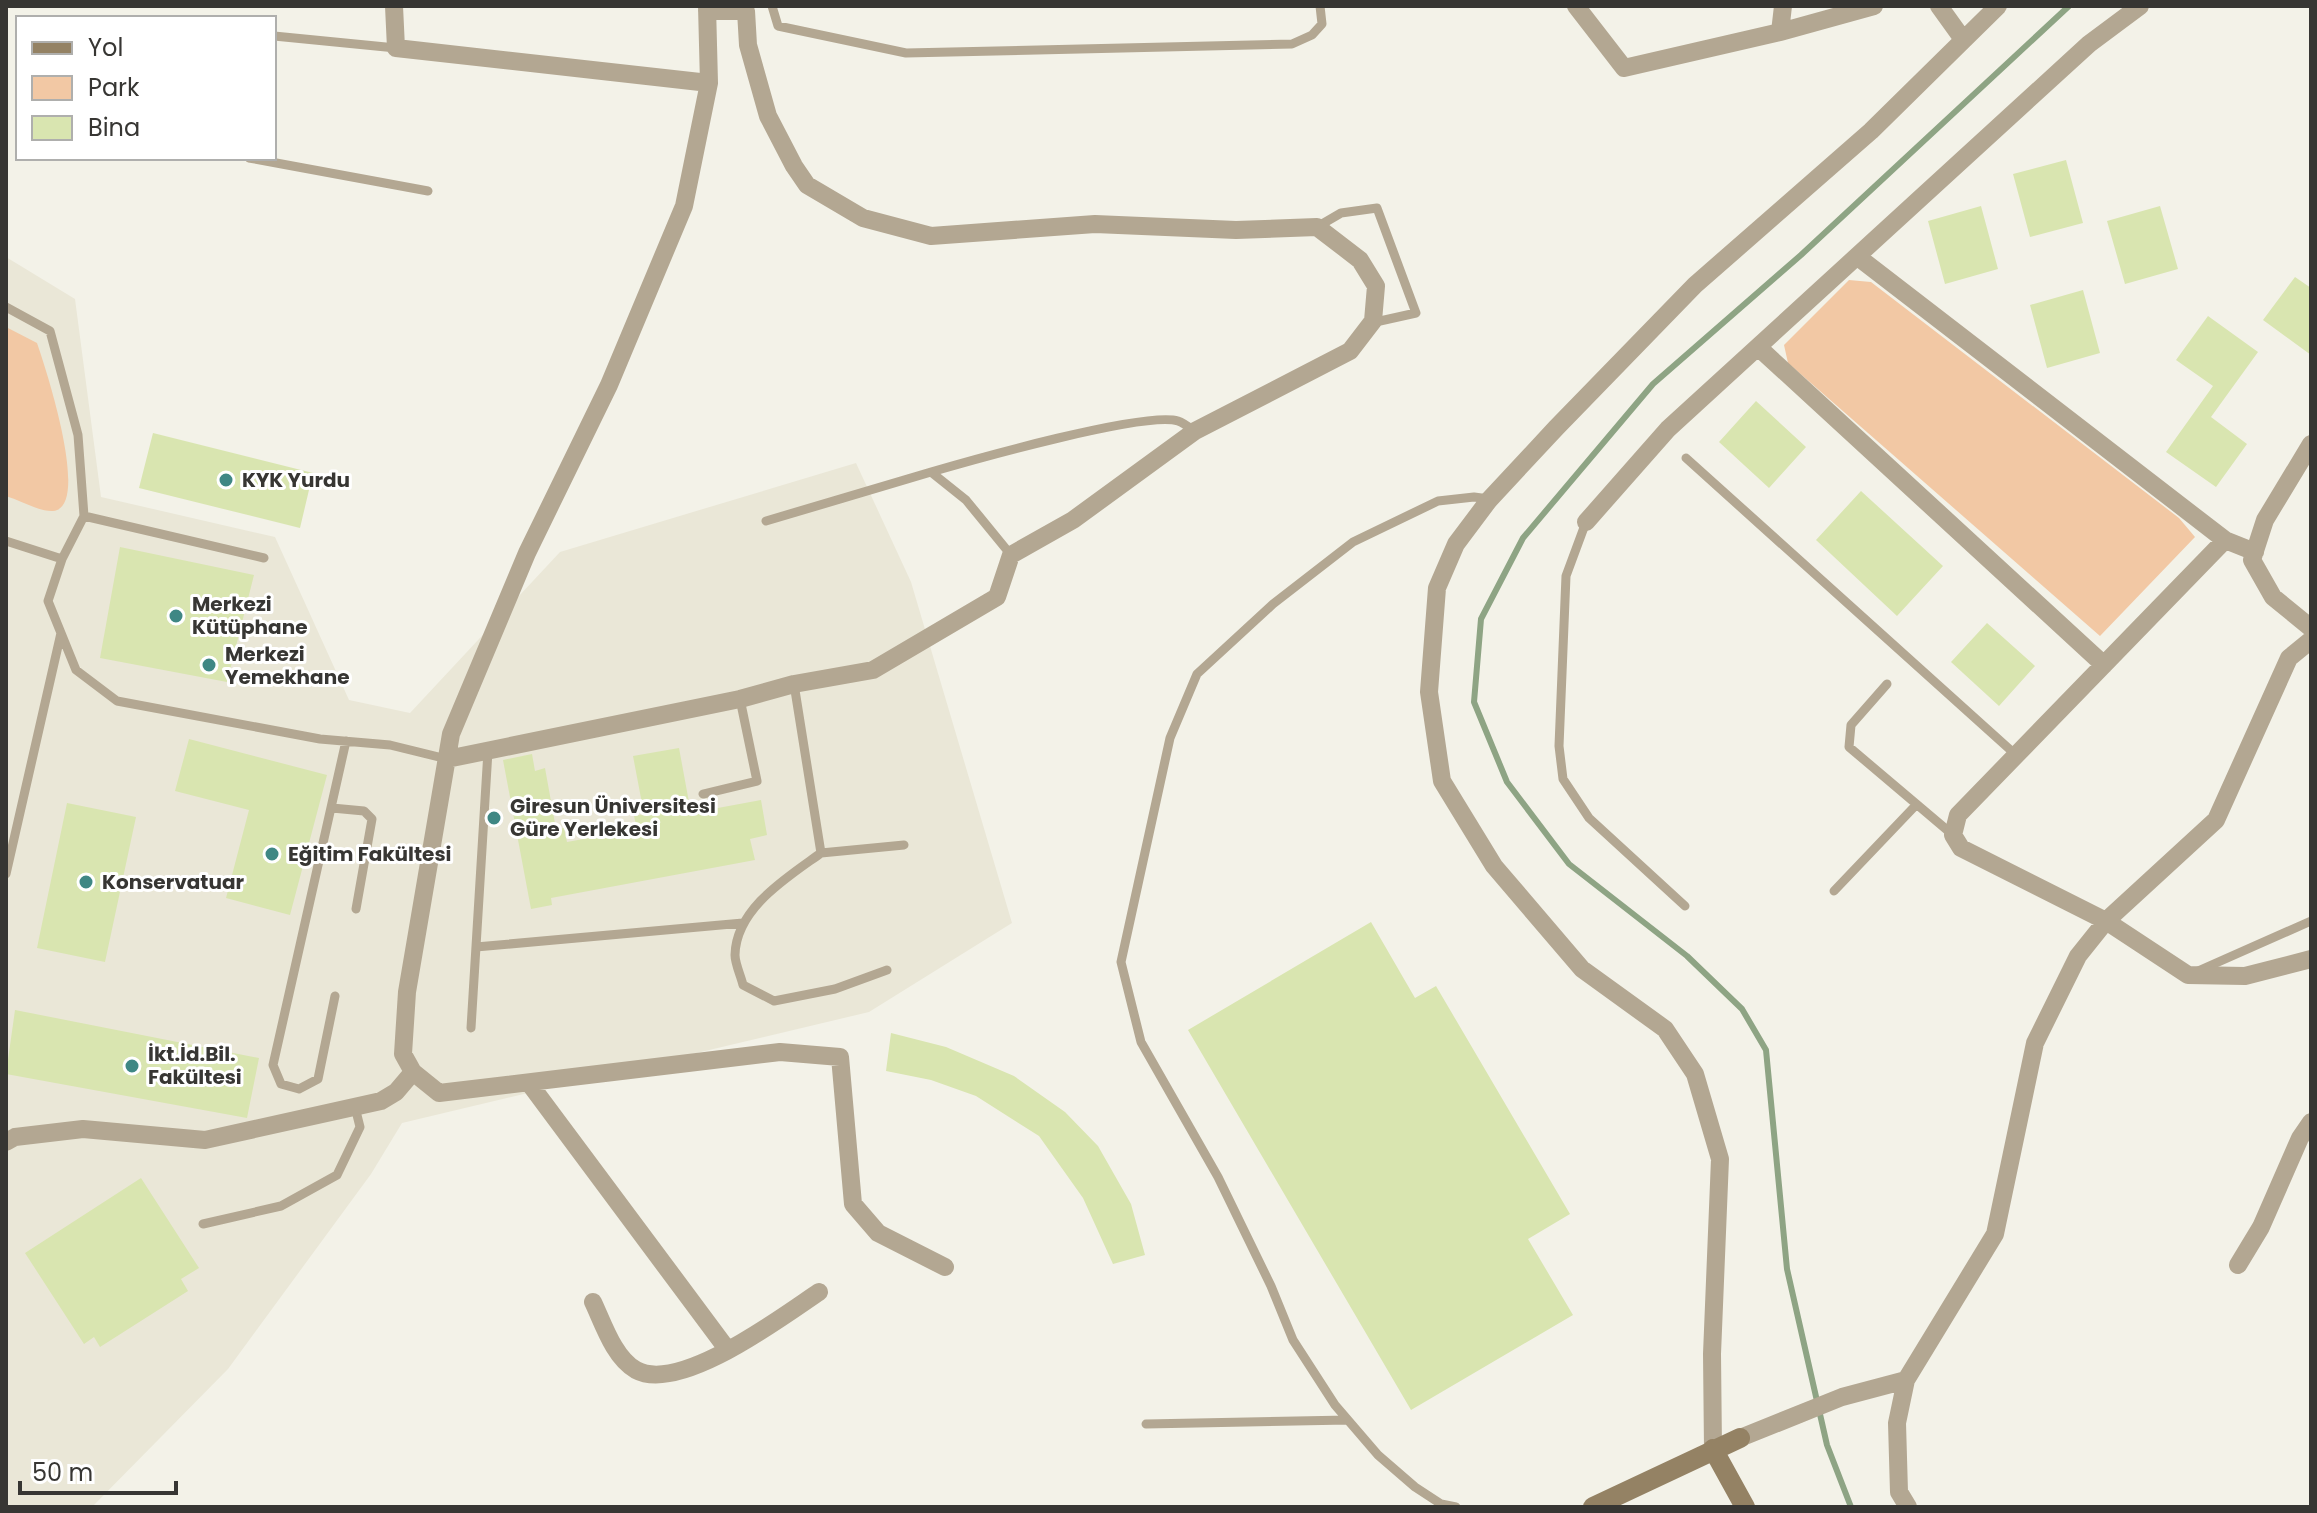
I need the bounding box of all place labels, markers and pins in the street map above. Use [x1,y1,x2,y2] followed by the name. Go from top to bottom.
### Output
[242,466,350,494] place label: KYK Yurdu
[217,471,235,489] marker: KYK Yurdu
[192,590,307,641] place label: Merkezi Kütüphane
[167,607,185,625] marker: Merkezi Kütüphane
[225,640,349,691] place label: Merkezi Yemekhane
[200,656,218,674] marker: Merkezi Yemekhane
[510,792,716,843] place label: Giresun Üniversitesi Güre Yerlekesi
[485,809,503,827] marker: Giresun Üniversitesi Güre Yerlekesi
[288,840,452,868] place label: Eğitim Fakültesi
[263,845,281,863] marker: Eğitim Fakültesi
[102,868,244,896] place label: Konservatuar
[77,873,95,891] marker: Konservatuar
[148,1040,242,1091] place label: İkt.İd.Bil. Fakültesi
[123,1057,141,1075] marker: İkt.İd.Bil. Fakültesi

